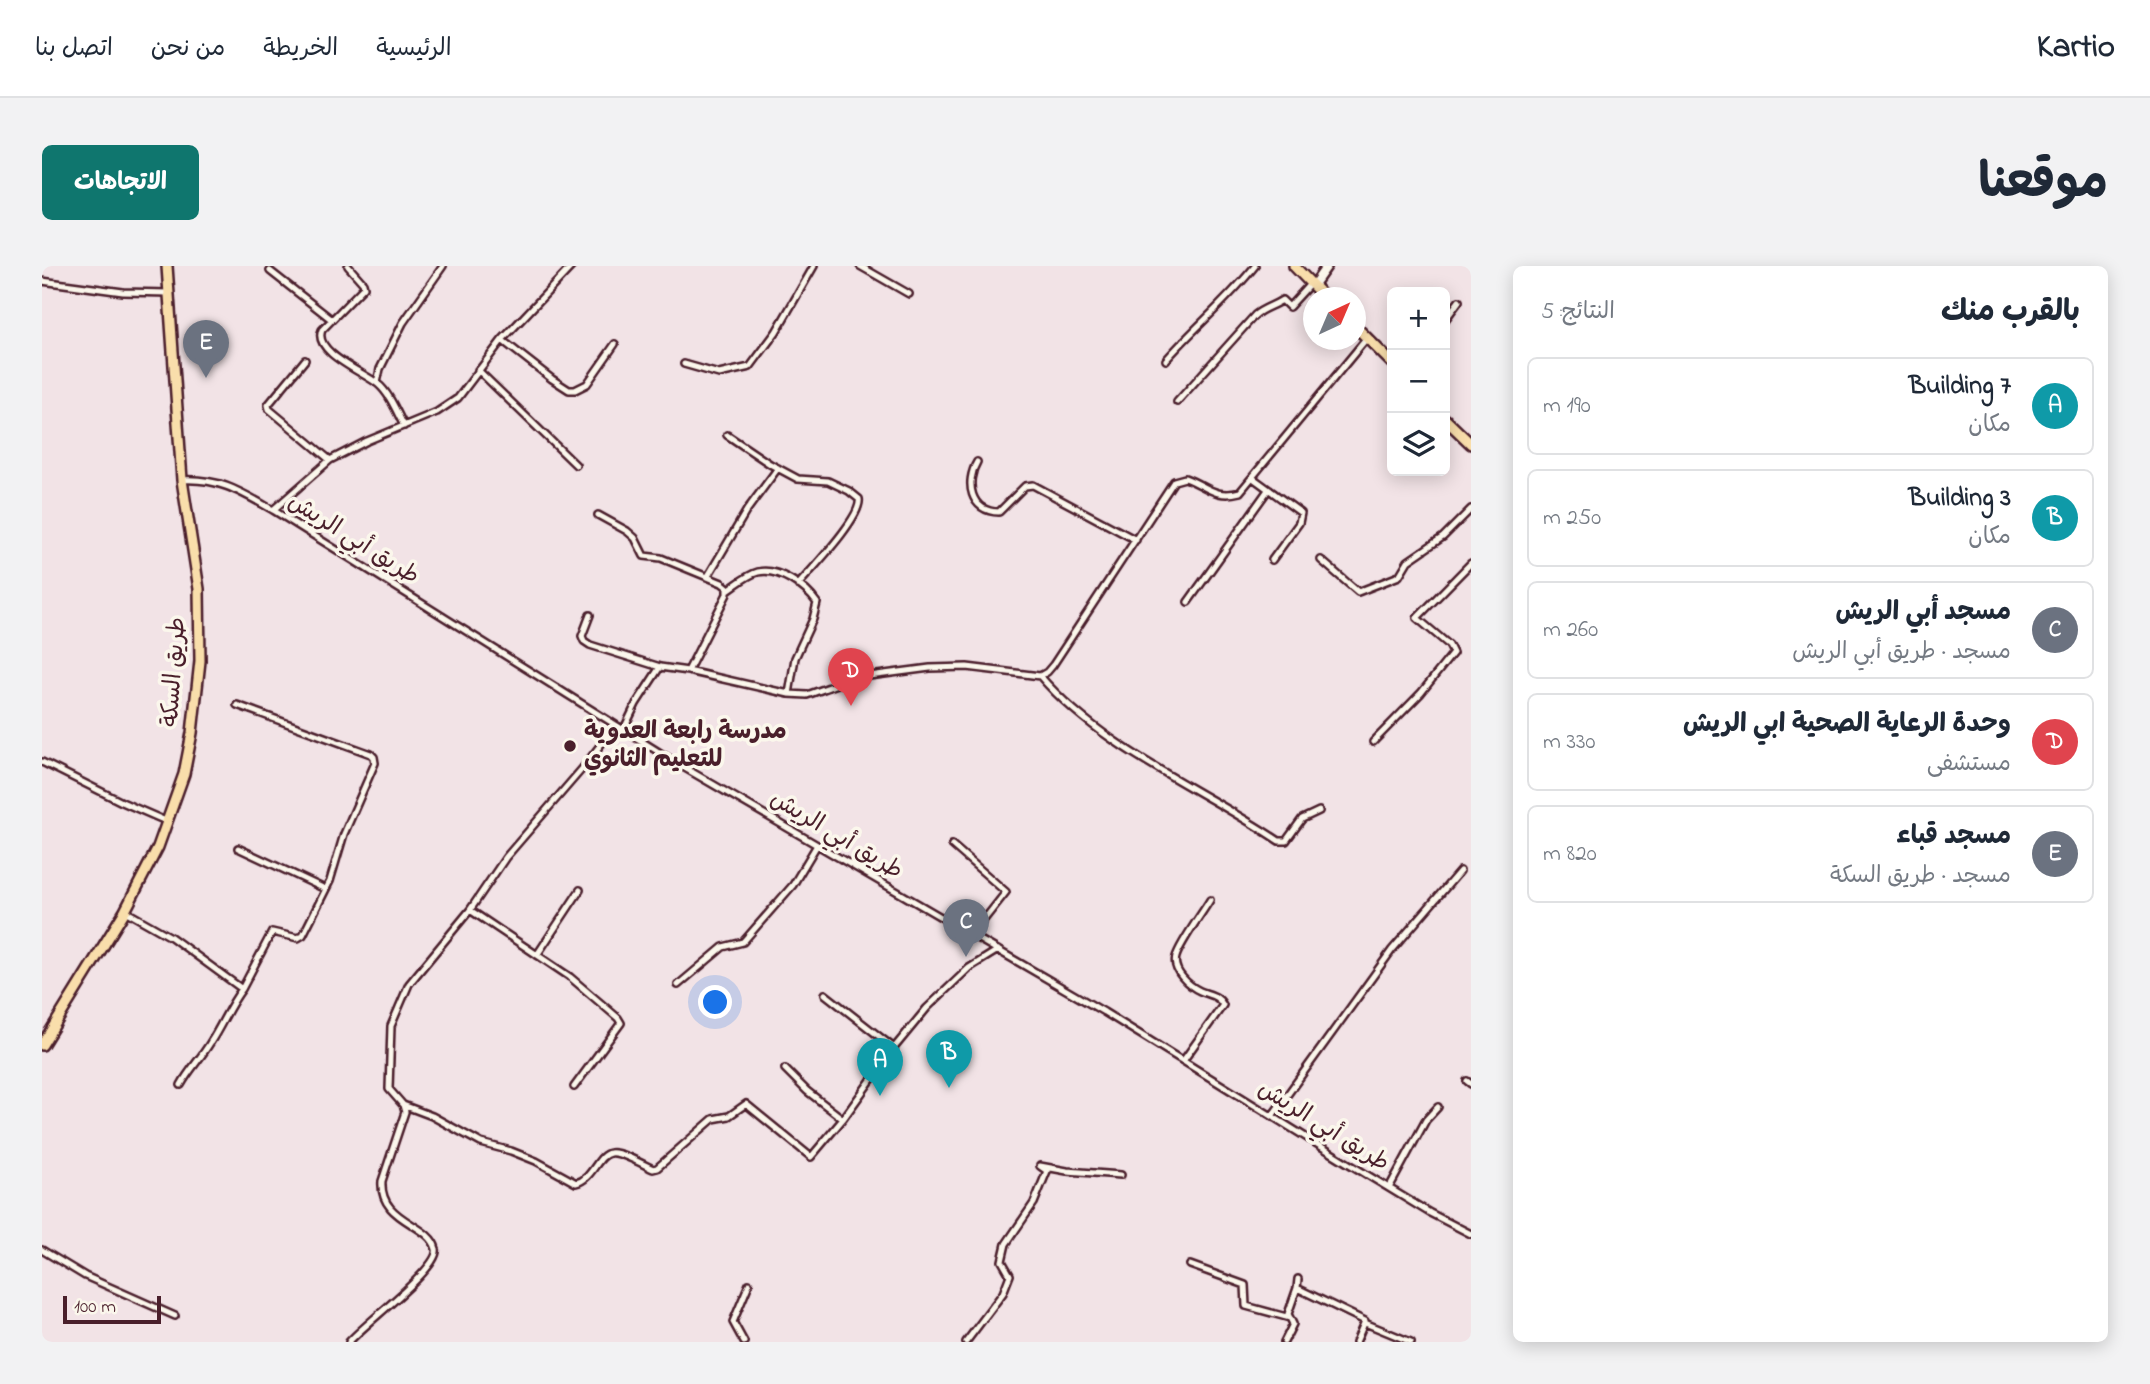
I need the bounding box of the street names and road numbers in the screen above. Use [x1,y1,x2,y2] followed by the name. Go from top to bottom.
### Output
[280,486,426,595] street label: طريق أبي الريش
[154,616,196,728] street label: طريق السكة
[762,783,909,890] street label: طريق أبي الريش
[1250,1073,1396,1182] street label: طريق أبي الريش

